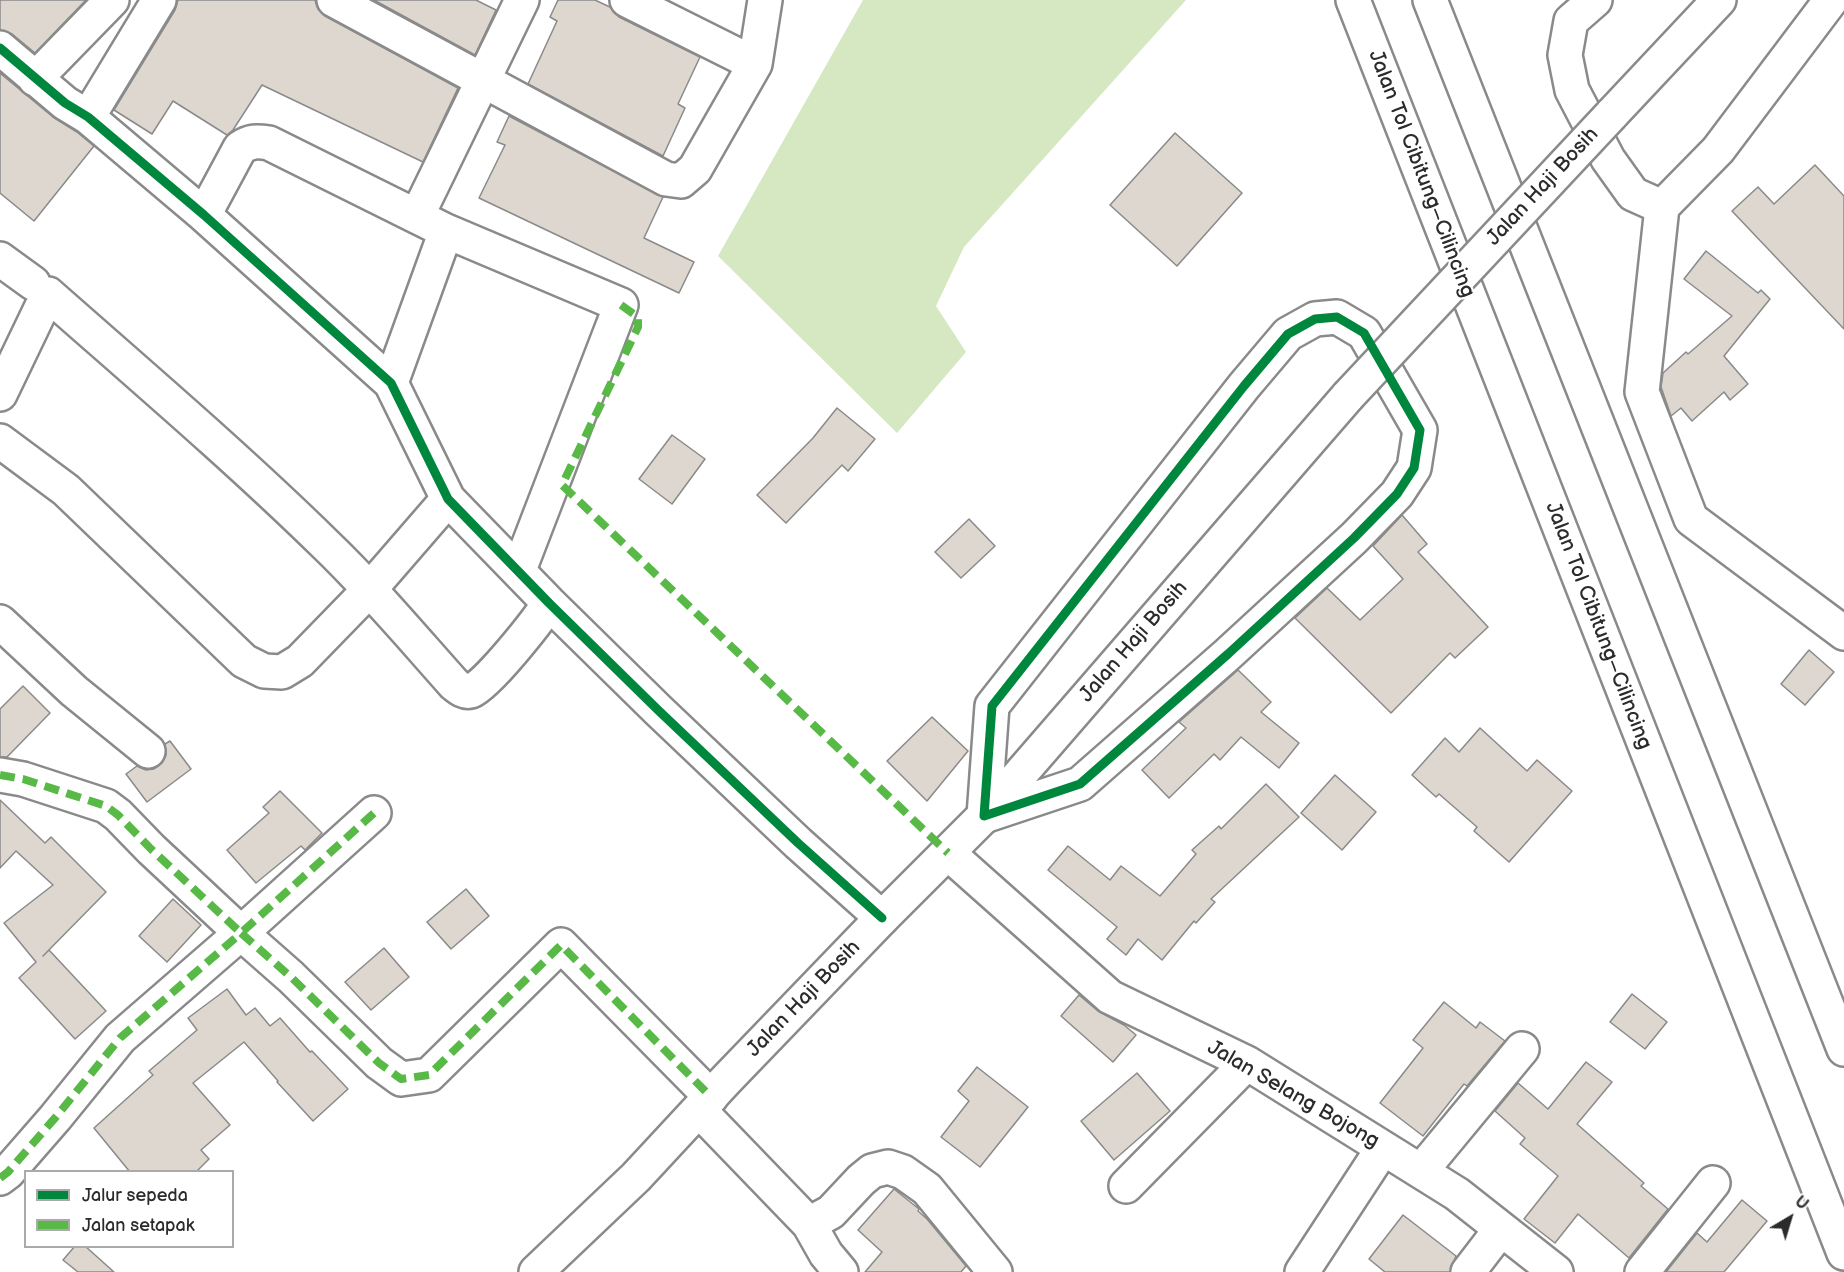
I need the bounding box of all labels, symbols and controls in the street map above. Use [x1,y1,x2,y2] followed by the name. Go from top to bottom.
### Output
[1362,47,1480,301] street label: Jalan Tol Cibitung–Cilincing
[1482,123,1604,251] street label: Jalan Haji Bosih
[1539,499,1657,753] street label: Jalan Tol Cibitung–Cilincing
[1074,576,1194,708] street label: Jalan Haji Bosih
[742,935,866,1063] street label: Jalan Haji Bosih
[1203,1035,1383,1155] street label: Jalan Selang Bojong
[24,1170,234,1248] legend
[82,1185,188,1206] text: Jalur sepeda
[1760,1188,1820,1248] north arrow
[1791,1192,1812,1214] text: U
[82,1215,195,1236] text: Jalan setapak

